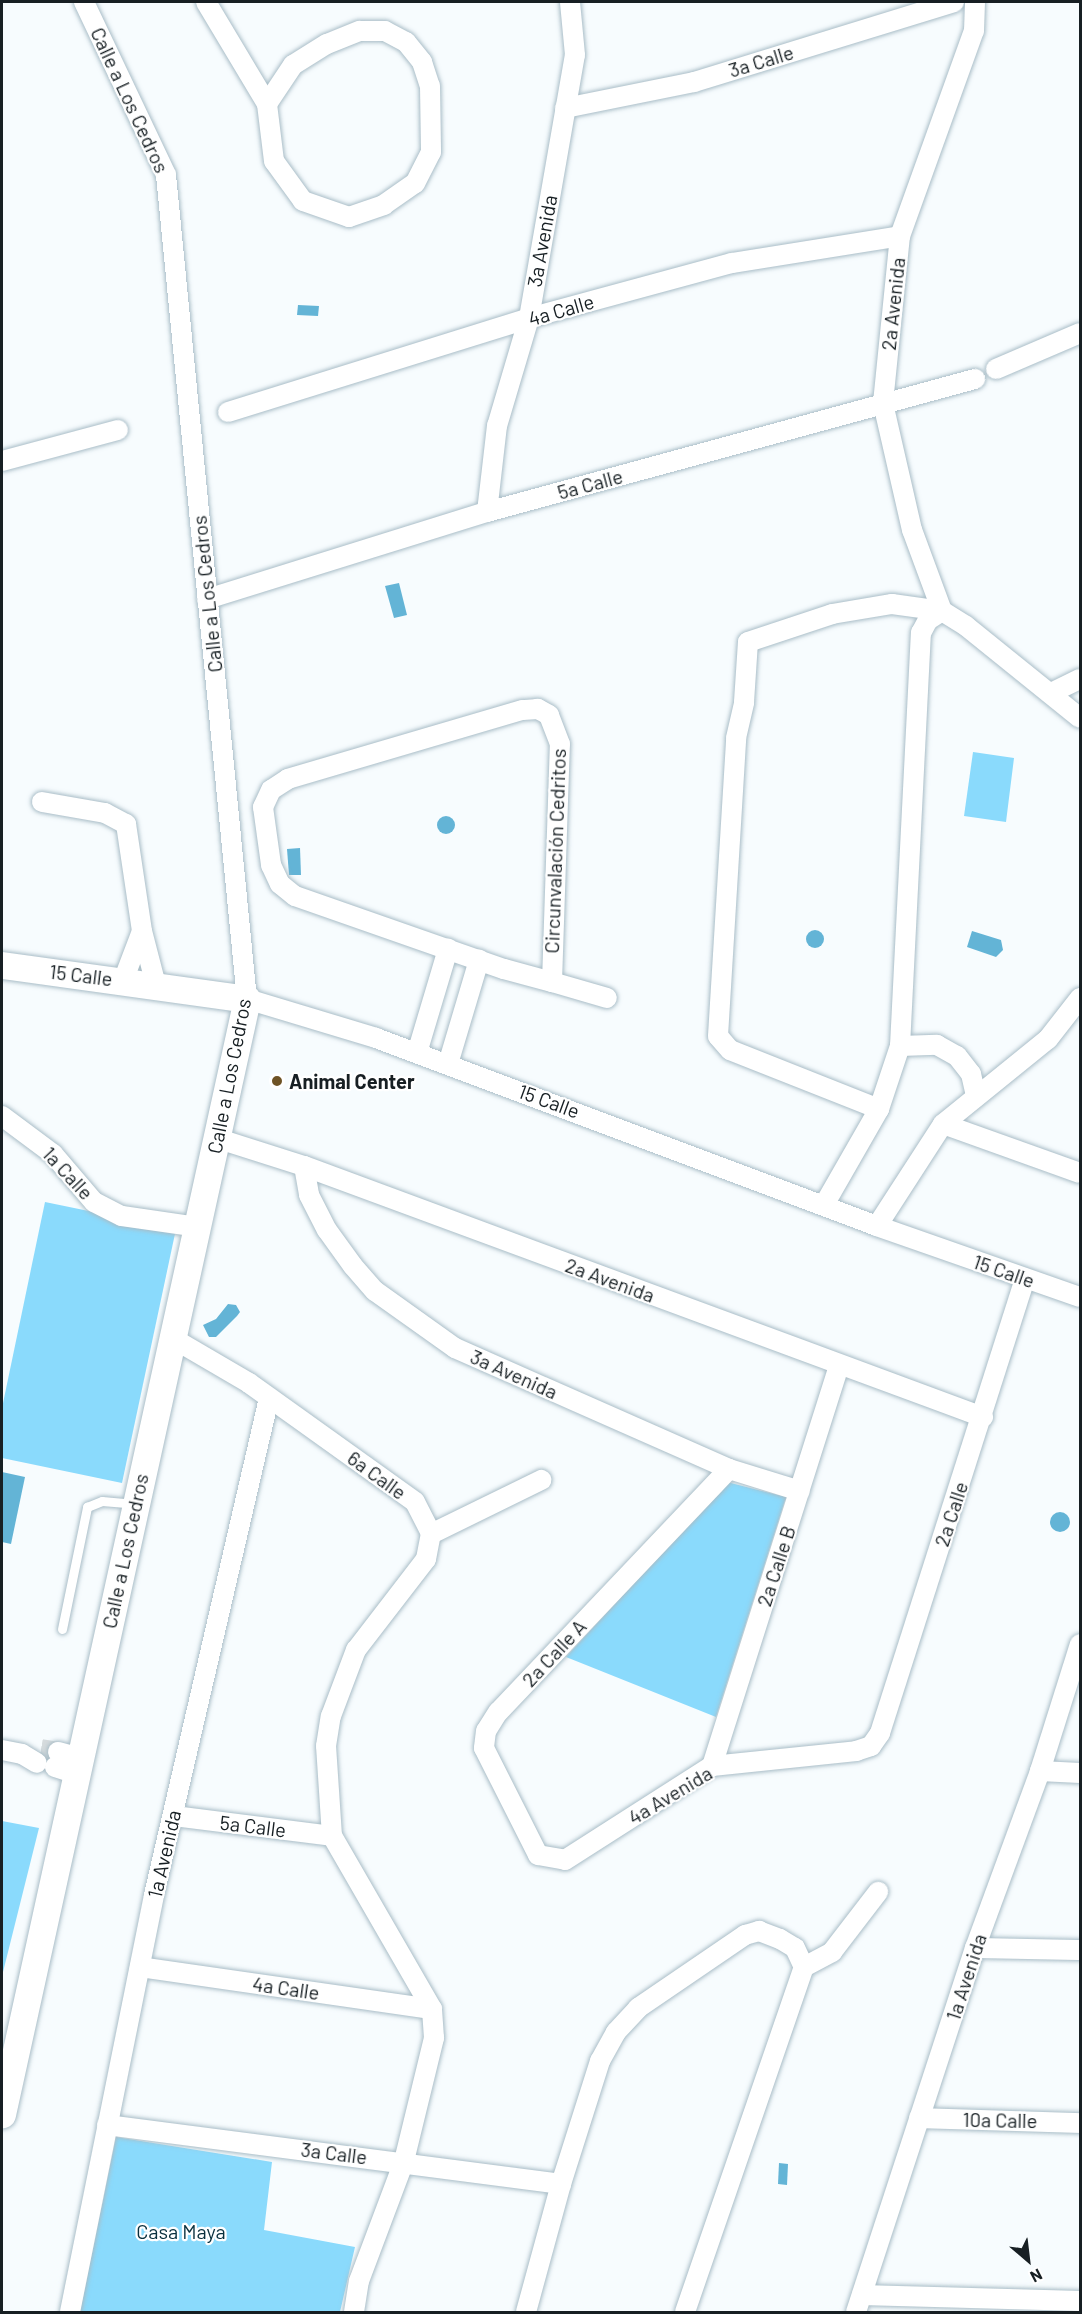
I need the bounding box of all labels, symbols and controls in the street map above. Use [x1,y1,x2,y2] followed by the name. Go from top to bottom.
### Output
[86,24,174,176] street label: Calle a Los Cedros
[726,40,796,82] street label: 3a Calle
[522,193,562,289] street label: 3a Avenida
[876,256,910,352] street label: 2a Avenida
[525,289,597,331] street label: 4a Calle
[555,464,625,504] street label: 5a Calle
[187,514,227,674] street label: Calle a Los Cedros
[539,748,571,954] street label: Circunvalación Cedritos
[48,959,114,991] street label: 15 Calle
[202,996,256,1156] street label: Calle a Los Cedros
[289,1069,415,1093] place label: Animal Center
[270,1074,284,1088] marker: Animal Center
[515,1079,583,1123] street label: 15 Calle
[38,1142,98,1204] street label: 1a Calle
[970,1249,1038,1293] street label: 15 Calle
[562,1253,658,1307] street label: 2a Avenida
[467,1344,561,1404] street label: 3a Avenida
[343,1446,411,1504] street label: 6a Calle
[97,1471,153,1631] street label: Calle a Los Cedros
[929,1478,973,1550] street label: 2a Calle
[752,1523,800,1609] street label: 2a Calle B
[517,1614,591,1692] street label: 2a Calle A
[624,1761,716,1829] street label: 4a Avenida
[142,1808,186,1900] street label: 1a Avenida
[218,1810,288,1842] street label: 5a Calle
[941,1931,991,2023] street label: 1a Avenida
[251,1971,321,2005] street label: 4a Calle
[962,2107,1038,2133] street label: 10a Calle
[299,2137,369,2169] street label: 3a Calle
[136,2219,226,2243] park label: Casa Maya
[998,2230,1058,2290] north arrow
[1028,2265,1046,2287] text: N

